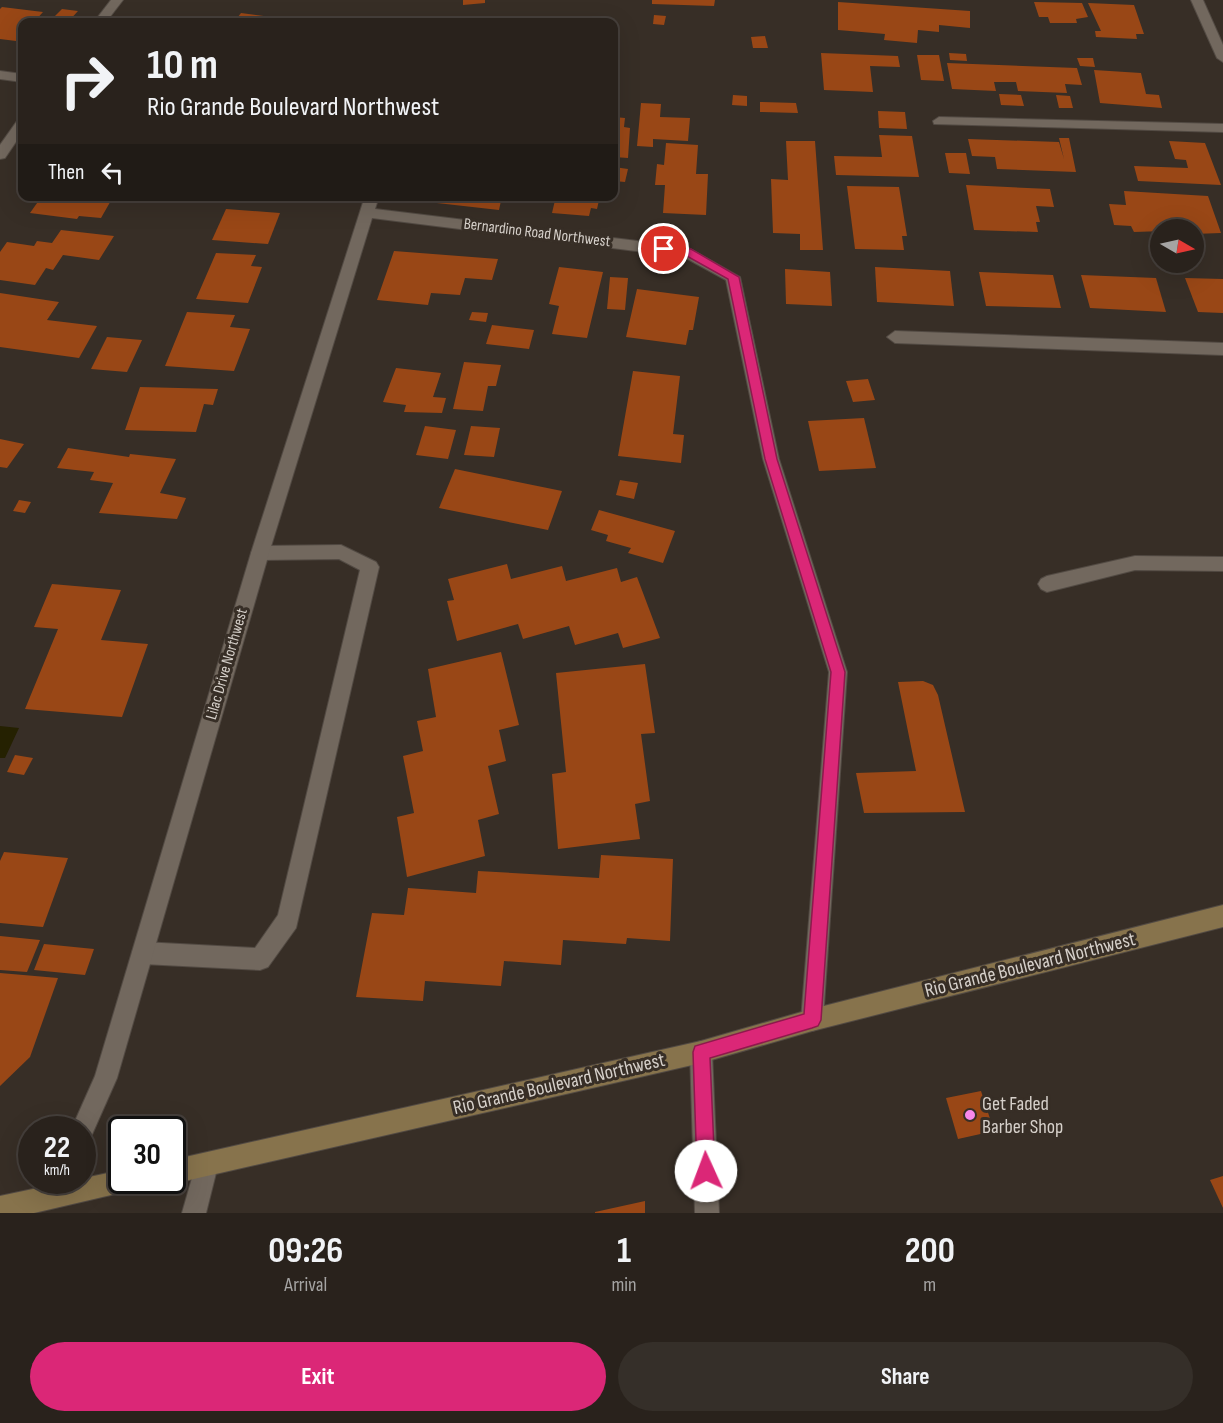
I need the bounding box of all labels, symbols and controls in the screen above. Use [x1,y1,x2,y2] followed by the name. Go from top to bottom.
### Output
[147,40,218,91] text: 10 m
[48,42,126,120] icon: right
[147,91,439,123] text: Rio Grande Boulevard Northwest
[96,156,129,189] icon: left
[48,159,84,186] text: Then
[463,215,612,251] street label: Bernardino Road Northwest
[1150,219,1204,273] north arrow
[1150,219,1204,273] map controls
[638,223,689,274] pin
[647,232,680,265] icon: arrive
[202,606,252,722] street label: Lilac Drive Northwest
[922,927,1138,1003] street label: Rio Grande Boulevard Northwest
[451,1048,667,1120] street label: Rio Grande Boulevard Northwest
[982,1092,1063,1139] place label: Get Faded Barber Shop
[963,1108,977,1122] marker: Get Faded Barber Shop
[108,1116,186,1194] speed limit sign: 30
[44,1130,70,1166] text: 22
[674,1139,738,1203] position arrow
[44,1161,70,1180] text: km/h
[268,1230,343,1273] text: 09:26
[617,1230,631,1273] text: 1
[905,1230,955,1273] text: 200
[284,1273,327,1297] text: Arrival
[611,1273,637,1297] text: min
[923,1273,936,1297] text: m
[30,1342,606,1411] button: Exit
[618,1342,1193,1411] button: Share

